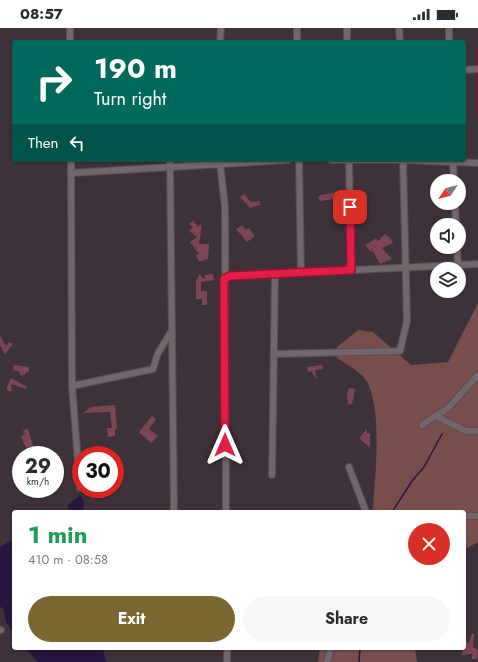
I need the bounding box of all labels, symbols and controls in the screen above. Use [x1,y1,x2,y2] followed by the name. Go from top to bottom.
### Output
[20,3,63,25] text: 08:57
[94,48,177,89] text: 190 m
[28,56,80,108] icon: right
[94,86,166,112] text: Turn right
[28,132,58,154] text: Then
[66,132,88,154] icon: left
[430,174,466,210] north arrow
[430,174,466,298] map controls
[333,190,367,224] pin
[339,196,361,218] icon: arrive
[430,218,466,254] button: sound
[430,262,466,298] button: layers
[204,424,246,466] position arrow
[72,446,124,498] speed limit sign: 30
[25,452,51,481] text: 29
[27,474,49,489] text: km/h
[28,517,88,552] text: 1 min
[408,523,450,565] button: close
[28,550,108,569] text: 410 m · 08:58
[28,596,235,642] button: Exit
[243,596,450,642] button: Share

